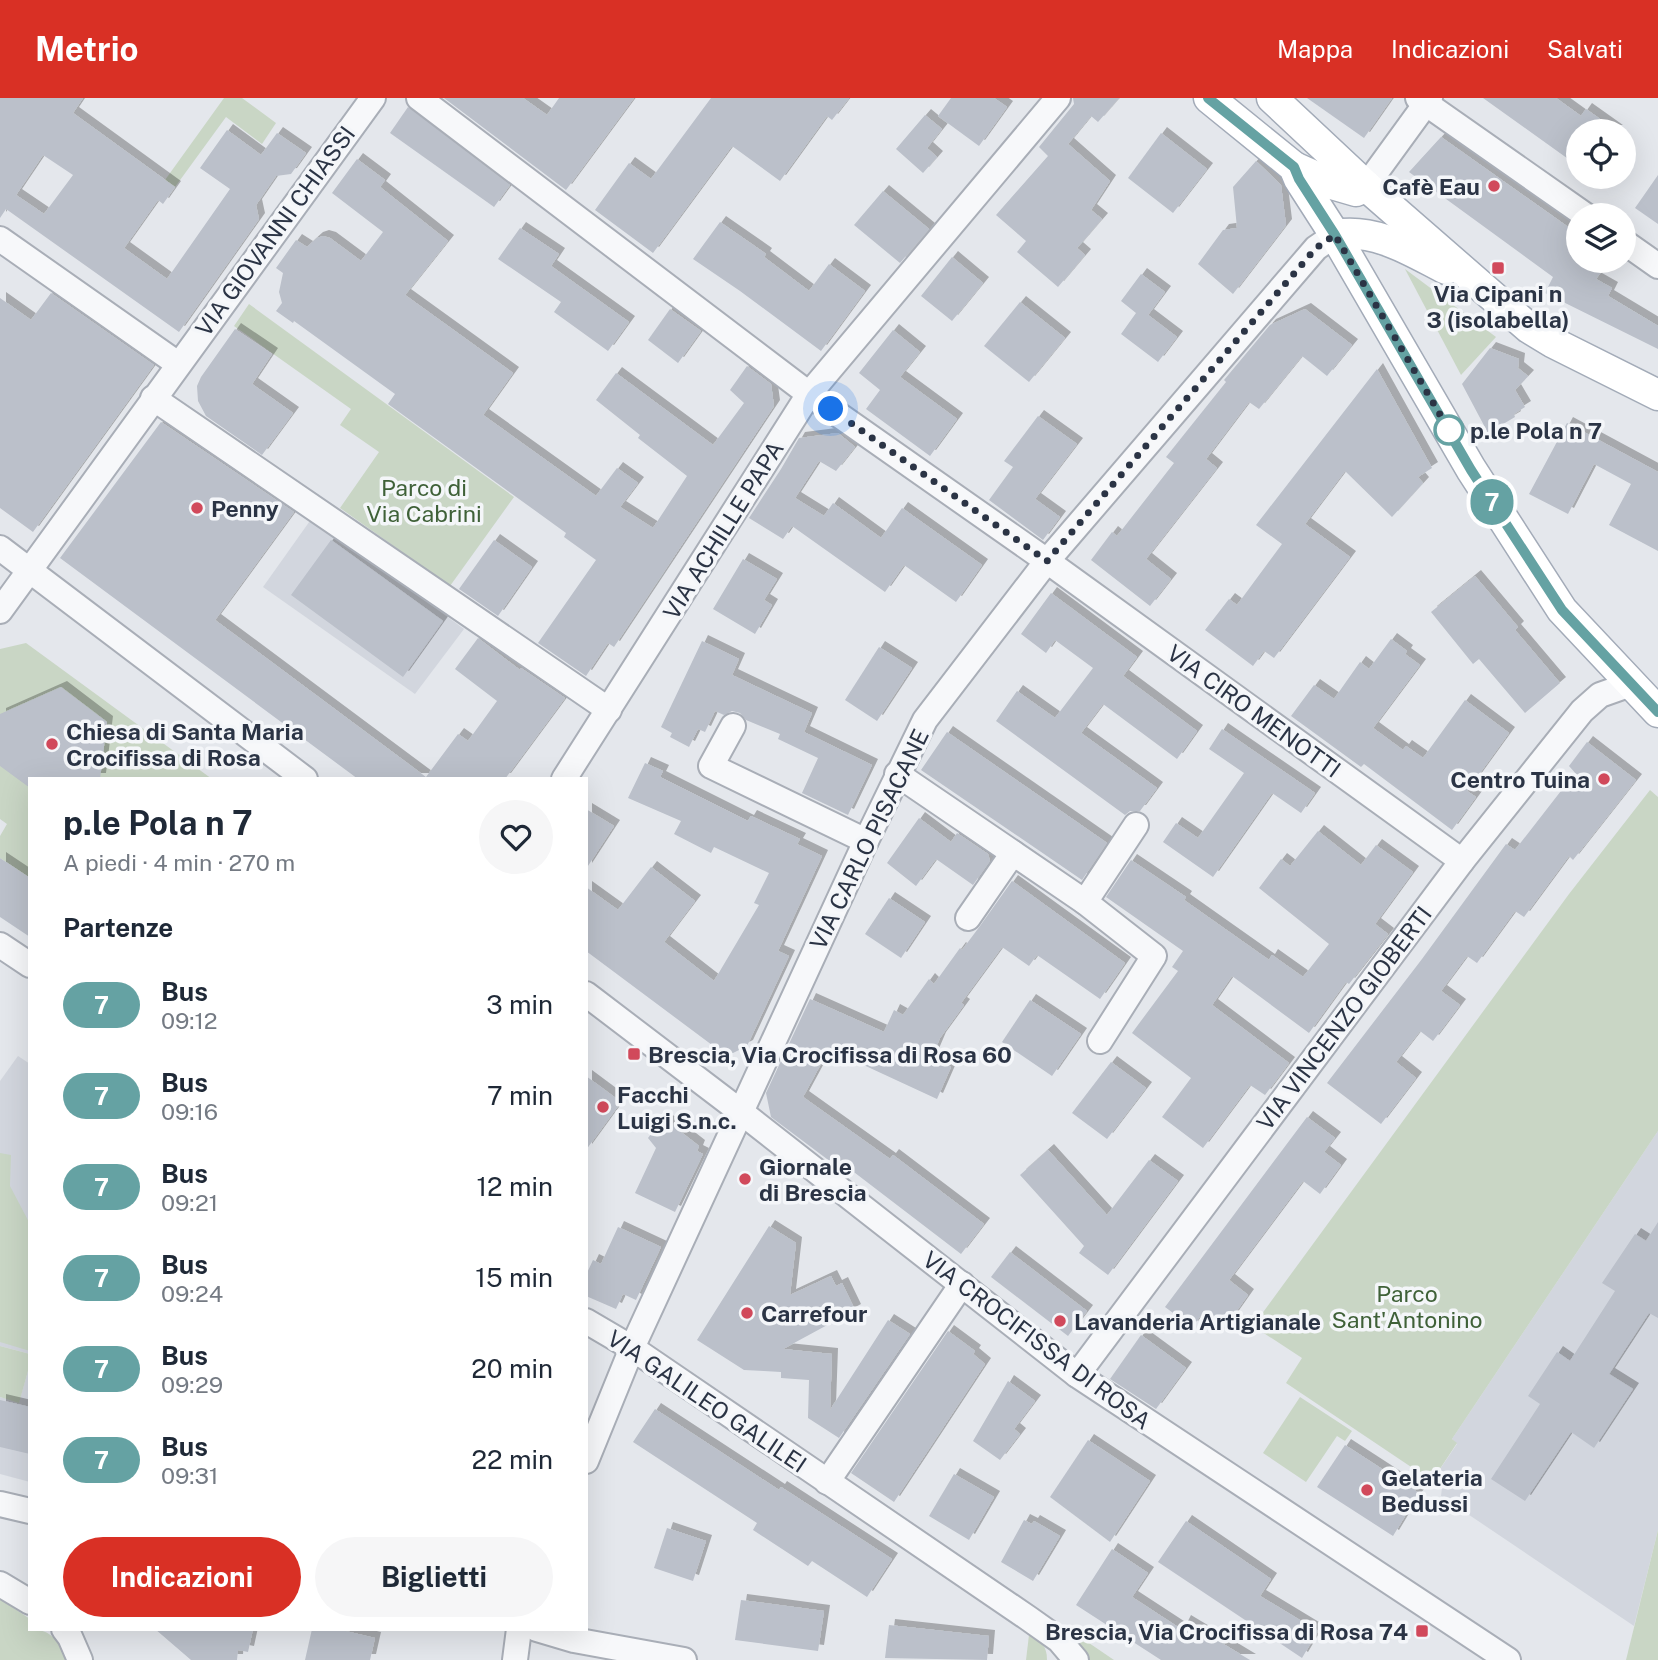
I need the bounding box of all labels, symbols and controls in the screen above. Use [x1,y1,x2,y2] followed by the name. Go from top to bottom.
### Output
[35,30,138,68] text: Metrio
[1277,35,1353,63] text: Mappa
[1391,35,1509,63] text: Indicazioni
[1547,35,1623,63] text: Salvati
[1566,119,1636,273] map controls
[1566,119,1636,189] button: locate
[190,121,360,341] street label: VIA GIOVANNI CHIASSI
[1382,173,1480,200] place label: Cafè Eau
[1486,178,1502,194] marker: Cafè Eau
[1566,203,1636,273] button: layers
[1490,260,1506,276] marker: Via Cipani n 3 (isolabella)
[1427,280,1569,333] place label: Via Cipani n 3 (isolabella)
[813,391,848,426] your location
[1434,415,1464,445] marker: p.le Pola n 7
[1470,417,1602,444] place label: p.le Pola n 7
[657,436,789,624] street label: VIA ACHILLE PAPA
[366,474,482,527] park label: Parco di Via Cabrini
[1469,479,1515,525] line badge: 7
[1484,488,1500,516] text: 7
[211,495,279,522] place label: Penny
[189,500,205,516] marker: Penny
[1162,639,1346,783] street label: VIA CIRO MENOTTI
[66,718,304,771] place label: Chiesa di Santa Maria Crocifissa di Rosa
[804,724,934,954] street label: VIA CARLO PISACANE
[44,736,60,752] marker: Chiesa di Santa Maria Crocifissa di Rosa
[1450,766,1590,793] place label: Centro Tuina
[1596,771,1612,787] marker: Centro Tuina
[479,800,553,874] button: heart
[63,804,253,842] text: p.le Pola n 7
[63,849,295,876] text: A piedi · 4 min · 270 m
[1251,901,1437,1135] street label: VIA VINCENZO GIOBERTI
[63,912,173,943] text: Partenze
[161,976,208,1007] text: Bus
[486,989,553,1020] text: 3 min
[94,991,109,1019] text: 7
[161,1007,218,1034] text: 09:12
[648,1041,1012,1068] place label: Brescia, Via Crocifissa di Rosa 60
[626,1046,642,1062] marker: Brescia, Via Crocifissa di Rosa 60
[161,1067,208,1098] text: Bus
[487,1080,553,1111] text: 7 min
[617,1081,737,1134] place label: Facchi Luigi S.n.c.
[94,1082,109,1110] text: 7
[161,1098,218,1125] text: 09:16
[595,1099,611,1115] marker: Facchi Luigi S.n.c.
[759,1153,867,1206] place label: Giornale di Brescia
[161,1158,208,1189] text: Bus
[477,1171,553,1202] text: 12 min
[737,1171,753,1187] marker: Giornale di Brescia
[94,1173,109,1201] text: 7
[161,1189,218,1216] text: 09:21
[918,1245,1156,1435] street label: VIA CROCIFISSA DI ROSA
[161,1249,208,1280] text: Bus
[475,1262,553,1293] text: 15 min
[94,1264,109,1292] text: 7
[161,1280,223,1307] text: 09:24
[1331,1280,1483,1333] park label: Parco Sant'Antonino
[761,1300,868,1327] place label: Carrefour
[739,1305,755,1321] marker: Carrefour
[1074,1308,1321,1335] place label: Lavanderia Artigianale
[1052,1313,1068,1329] marker: Lavanderia Artigianale
[602,1324,812,1478] street label: VIA GALILEO GALILEI
[161,1340,208,1371] text: Bus
[471,1353,553,1384] text: 20 min
[94,1355,109,1383] text: 7
[161,1371,223,1398] text: 09:29
[161,1431,208,1462] text: Bus
[472,1444,553,1475] text: 22 min
[94,1446,109,1474] text: 7
[161,1462,218,1489] text: 09:31
[1381,1464,1483,1517] place label: Gelateria Bedussi
[1359,1482,1375,1498] marker: Gelateria Bedussi
[63,1537,301,1617] button: Indicazioni
[315,1537,553,1617] button: Biglietti
[1045,1618,1408,1645] place label: Brescia, Via Crocifissa di Rosa 74
[1414,1623,1430,1639] marker: Brescia, Via Crocifissa di Rosa 74

